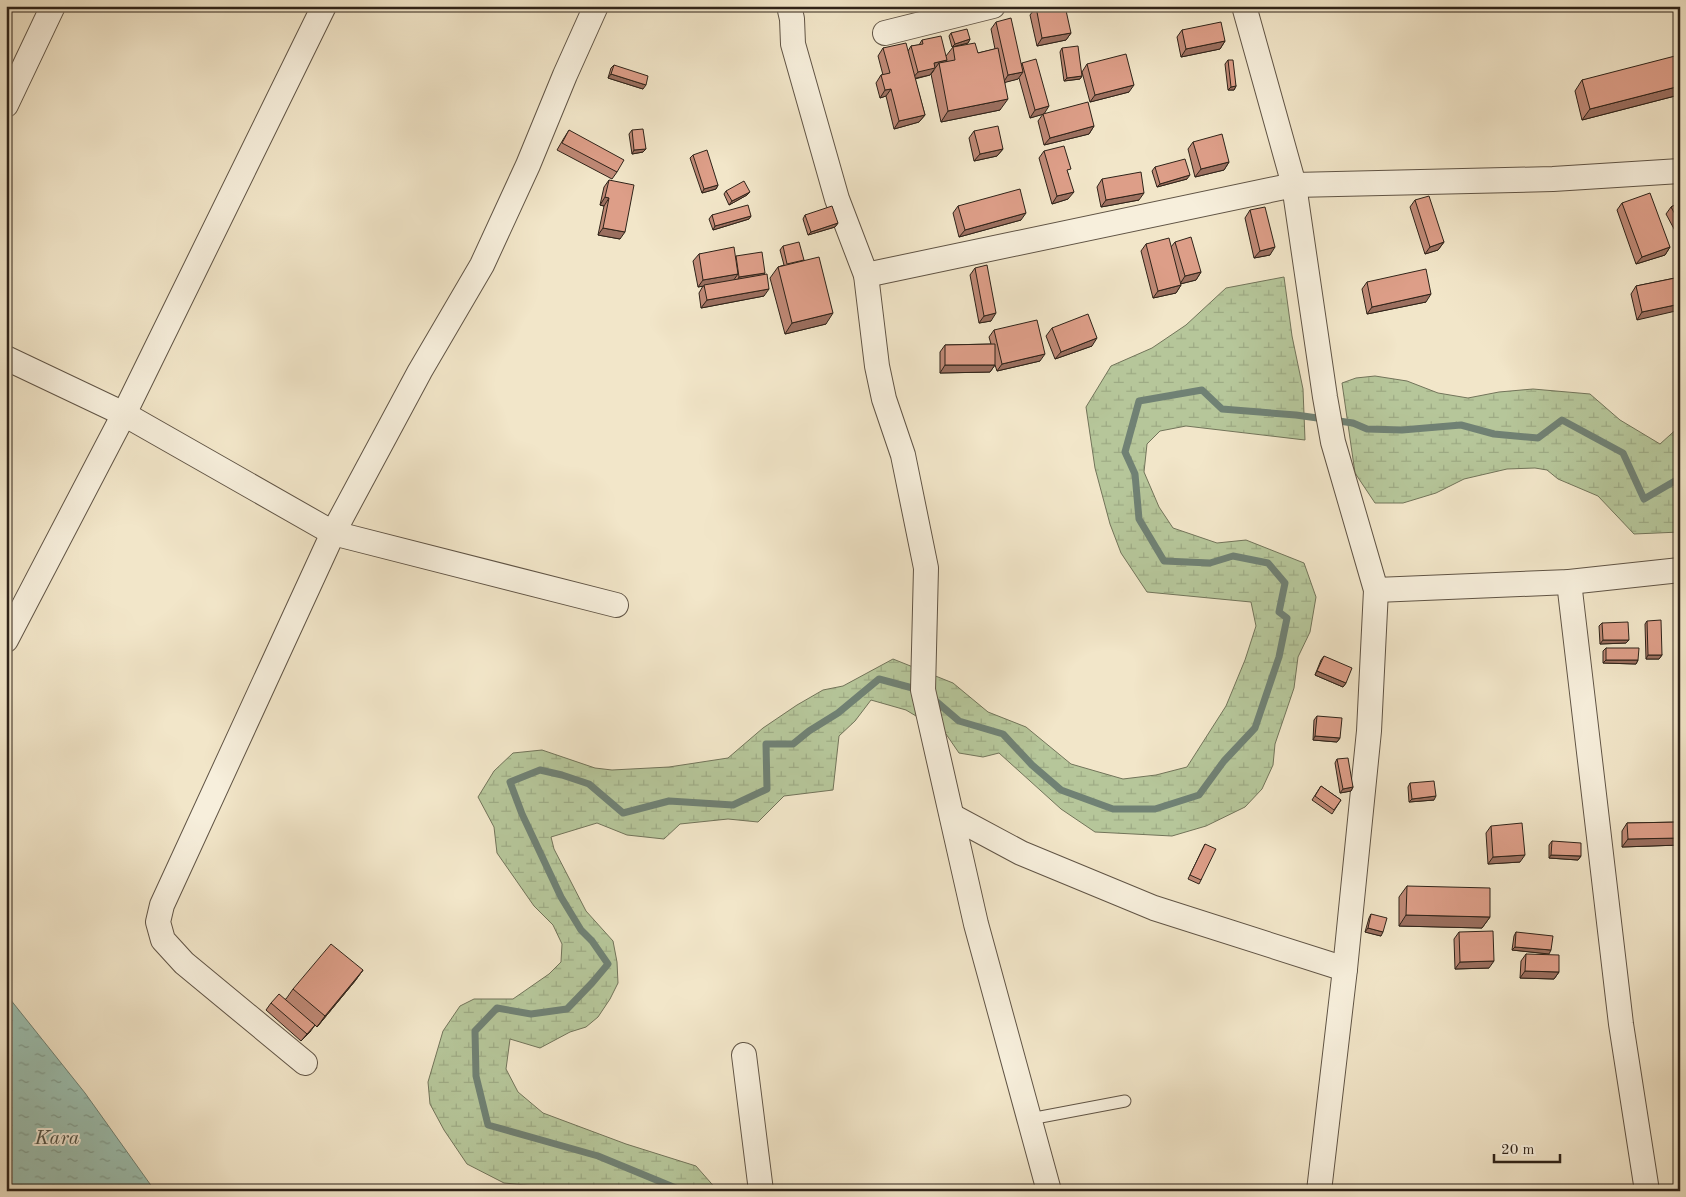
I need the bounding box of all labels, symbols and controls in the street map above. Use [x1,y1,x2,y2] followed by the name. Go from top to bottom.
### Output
[33,1129,80,1149] water label: Kara
[1494,1132,1560,1164] scale bar
[1501,1143,1535,1158] text: 20 m

